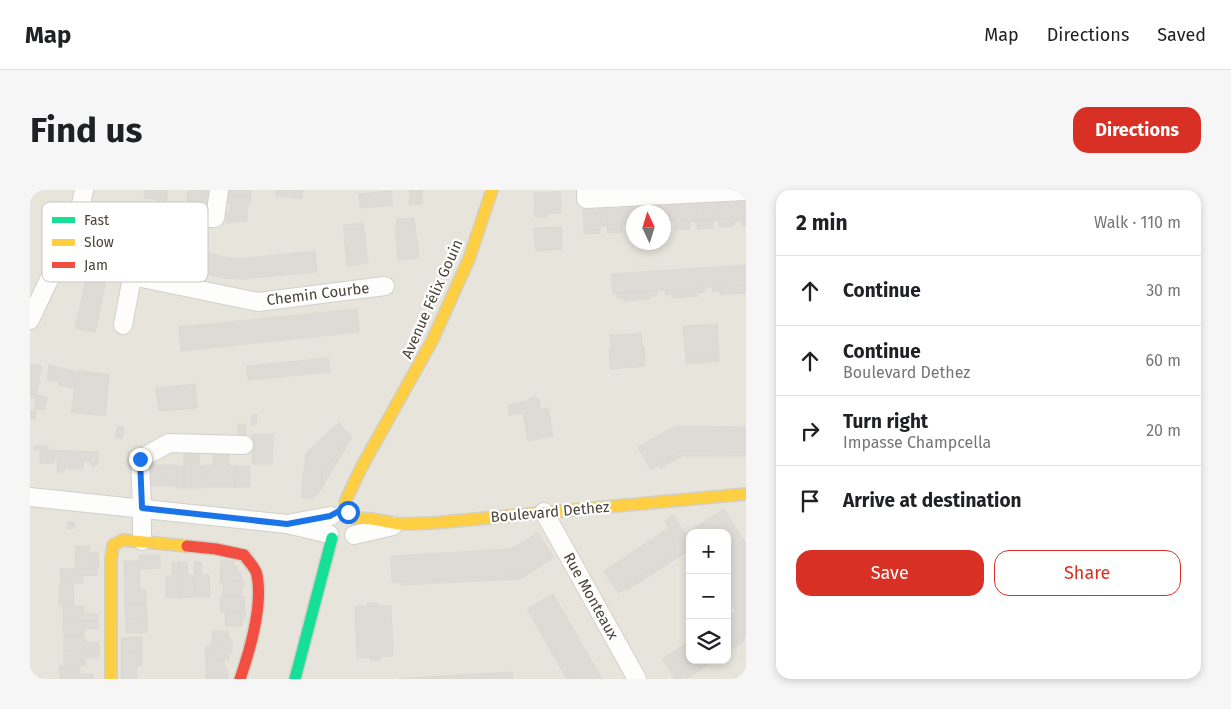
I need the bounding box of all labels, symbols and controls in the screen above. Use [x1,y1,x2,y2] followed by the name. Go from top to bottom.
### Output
[25,21,71,49] text: Map
[984,24,1019,46] text: Map
[1047,24,1129,46] text: Directions
[1157,24,1206,46] text: Saved
[1073,107,1201,153] button: Directions
[30,109,142,151] text: Find us
[42,202,208,282] legend
[626,205,671,250] north arrow
[796,210,848,236] text: 2 min
[84,212,110,229] text: Fast
[1094,213,1181,232] text: Walk · 110 m
[84,234,114,251] text: Slow
[398,237,466,361] street label: Avenue Félix Gouin
[84,257,108,274] text: Jam
[796,277,824,305] icon: ahead
[266,279,370,309] street label: Chemin Courbe
[843,279,921,302] text: Continue
[1146,281,1181,300] text: 30 m
[843,340,921,363] text: Continue
[796,347,824,375] icon: ahead
[1146,351,1181,370] text: 60 m
[843,363,970,382] text: Boulevard Dethez
[843,410,928,433] text: Turn right
[796,417,824,445] icon: right
[1146,421,1181,440] text: 20 m
[843,433,991,452] text: Impasse Champcella
[129,448,152,471] route end
[796,487,824,515] icon: arrive
[843,489,1022,512] text: Arrive at destination
[490,498,611,526] street label: Boulevard Dethez
[337,501,360,524] route start
[686,529,731,664] map controls
[686,529,731,574] button: +
[560,549,623,643] street label: Rue Monteaux
[796,550,984,596] button: Save
[994,550,1181,596] button: Share
[686,574,731,619] button: −
[686,619,731,664] button: layers

